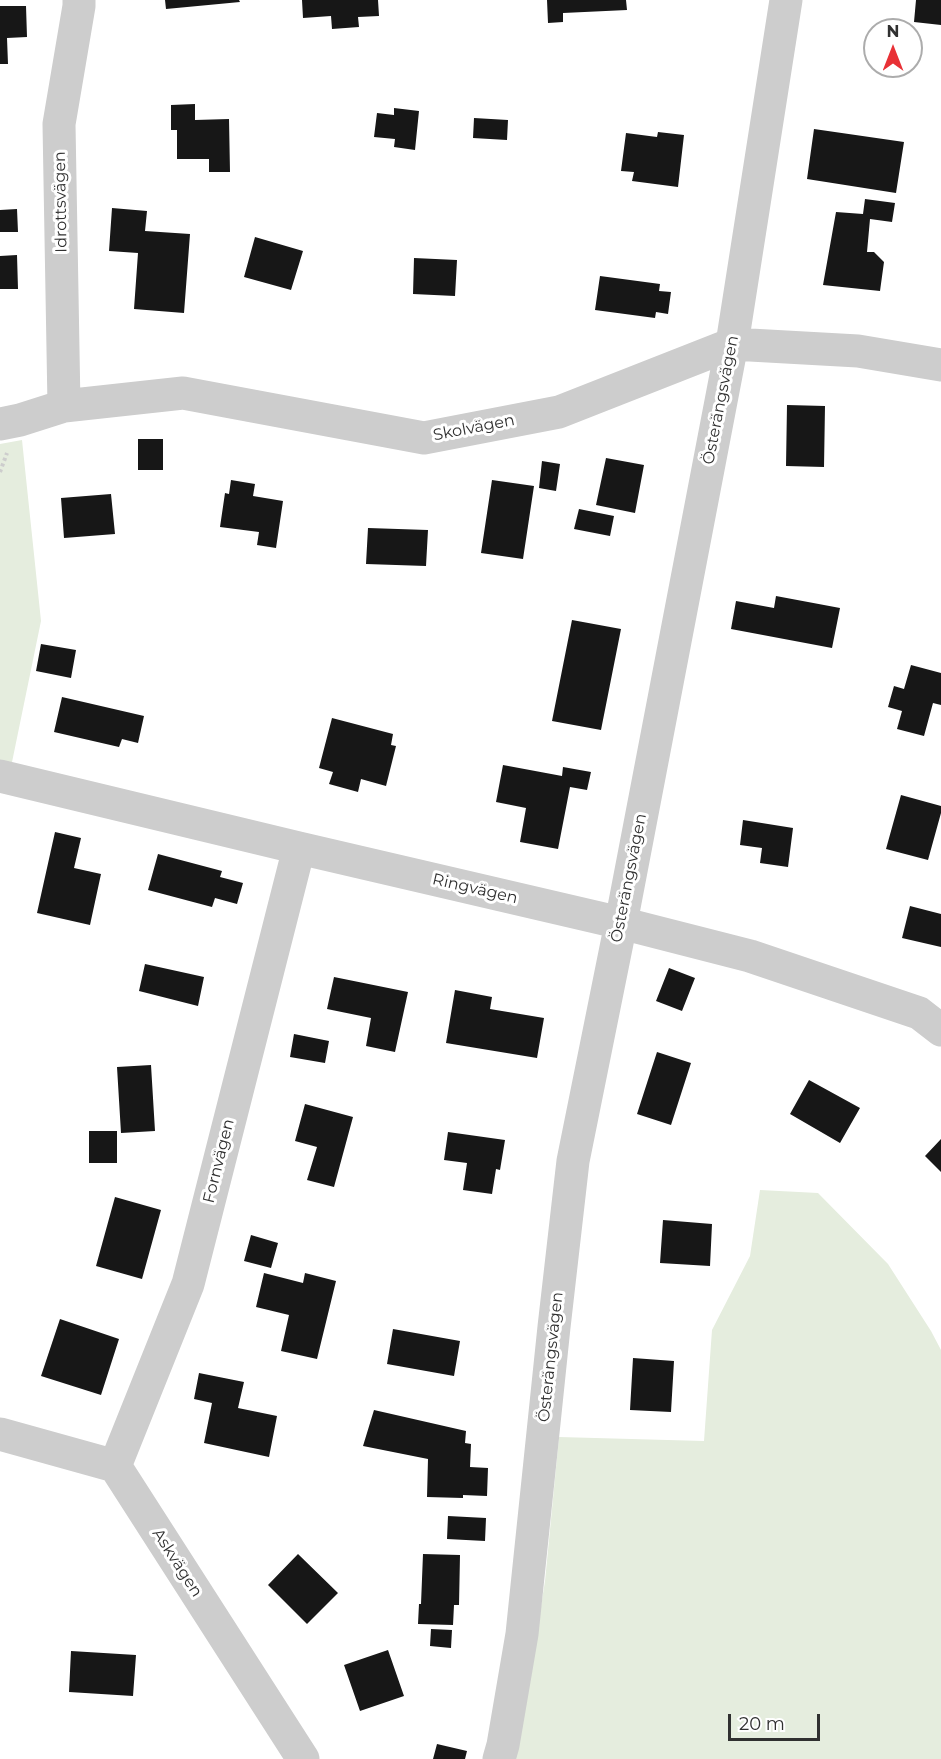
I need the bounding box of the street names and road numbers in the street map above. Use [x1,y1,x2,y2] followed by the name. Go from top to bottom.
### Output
[51,151,71,253] street label: Idrottsvägen
[699,334,743,466] street label: Österängsvägen
[432,411,516,445] street label: Skolvägen
[607,812,651,944] street label: Österängsvägen
[431,870,519,908] street label: Ringvägen
[199,1117,239,1205] street label: Fornvägen
[535,1291,567,1423] street label: Österängsvägen
[148,1525,206,1601] street label: Askvägen

